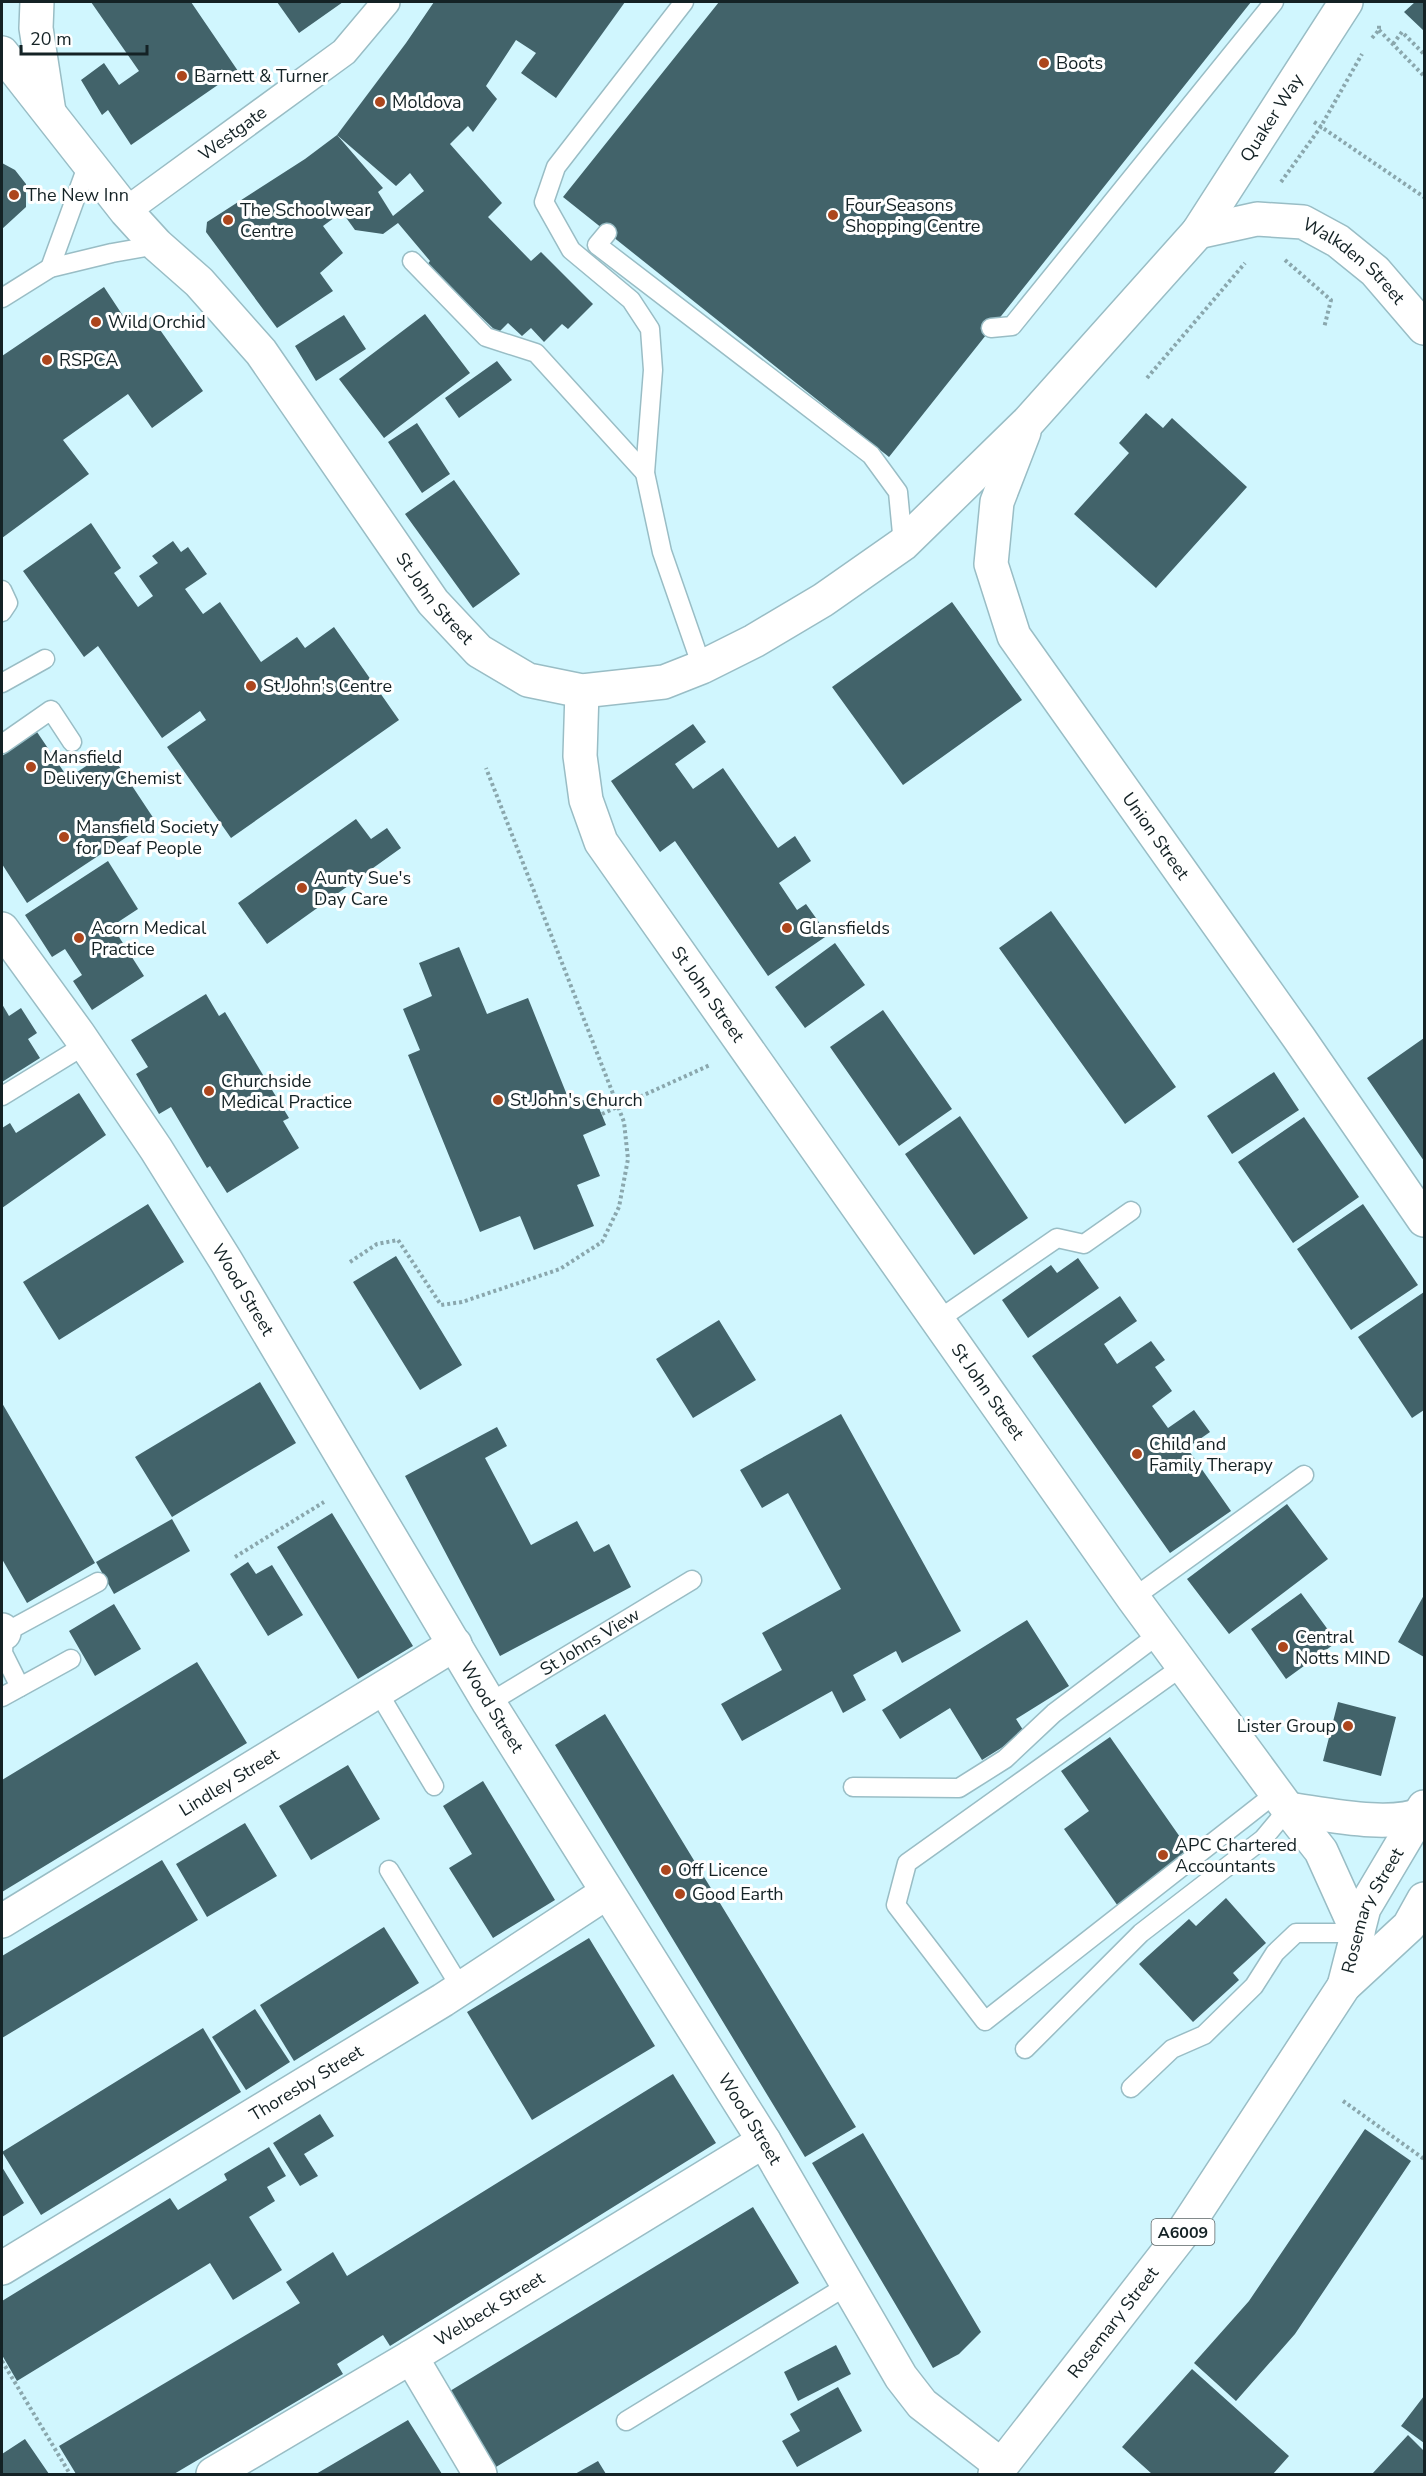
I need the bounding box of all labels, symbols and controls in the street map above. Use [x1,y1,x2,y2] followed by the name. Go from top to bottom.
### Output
[21,18,147,56] scale bar
[30,27,72,51] text: 20 m
[1056,51,1103,75] place label: Boots
[1037,56,1051,70] marker: Boots
[194,64,329,88] place label: Barnett & Turner
[1234,68,1309,166] street label: Quaker Way
[175,69,189,83] marker: Barnett & Turner
[392,90,462,114] place label: Moldova
[373,95,387,109] marker: Moldova
[194,100,272,166] street label: Westgate
[26,183,129,207] place label: The New Inn
[7,188,21,202] marker: The New Inn
[845,193,980,238] place label: Four Seasons Shopping Centre
[240,198,371,243] place label: The Schoolwear Centre
[826,208,840,222] marker: Four Seasons Shopping Centre
[1298,212,1411,310] street label: Walkden Street
[221,213,235,227] marker: The Schoolwear Centre
[108,310,206,334] place label: Wild Orchid
[89,315,103,329] marker: Wild Orchid
[59,348,118,372] place label: RSPCA
[40,353,54,367] marker: RSPCA
[390,548,479,650] street label: St John Street
[263,674,392,698] place label: St John's Centre
[244,679,258,693] marker: St John's Centre
[43,745,182,790] place label: Mansfield Delivery Chemist
[24,760,38,774] marker: Mansfield Delivery Chemist
[1117,788,1195,885] street label: Union Street
[76,815,219,860] place label: Mansfield Society for Deaf People
[57,830,71,844] marker: Mansfield Society for Deaf People
[314,866,411,911] place label: Aunty Sue's Day Care
[295,881,309,895] marker: Aunty Sue's Day Care
[91,916,207,961] place label: Acorn Medical Practice
[799,916,890,940] place label: Glansfields
[780,921,794,935] marker: Glansfields
[72,931,86,945] marker: Acorn Medical Practice
[666,941,750,1047] street label: St John Street
[221,1069,352,1114] place label: Churchside Medical Practice
[202,1084,216,1098] marker: Churchside Medical Practice
[510,1088,643,1112] place label: St John's Church
[491,1093,505,1107] marker: St John's Church
[206,1239,280,1341] street label: Wood Street
[946,1339,1030,1445] street label: St John Street
[1149,1432,1274,1477] place label: Child and Family Therapy
[1130,1447,1144,1461] marker: Child and Family Therapy
[535,1602,644,1681] street label: St Johns View
[1295,1625,1391,1670] place label: Central Notts MIND
[1276,1640,1290,1654] marker: Central Notts MIND
[455,1657,530,1758] street label: Wood Street
[1237,1714,1336,1738] place label: Lister Group
[1341,1719,1355,1733] marker: Lister Group
[175,1742,284,1822] street label: Lindley Street
[1175,1833,1297,1878] place label: APC Chartered Accountants
[1336,1843,1409,1976] street label: Rosemary Street
[1156,1848,1170,1862] marker: APC Chartered Accountants
[678,1858,768,1882] place label: Off Licence
[659,1863,673,1877] marker: Off Licence
[692,1882,784,1906] place label: Good Earth
[673,1887,687,1901] marker: Good Earth
[245,2039,368,2127] street label: Thoresby Street
[713,2069,787,2170] street label: Wood Street
[1152,2219,1214,2245] road number: A6009
[1062,2261,1164,2383] street label: Rosemary Street
[430,2266,550,2352] street label: Welbeck Street

